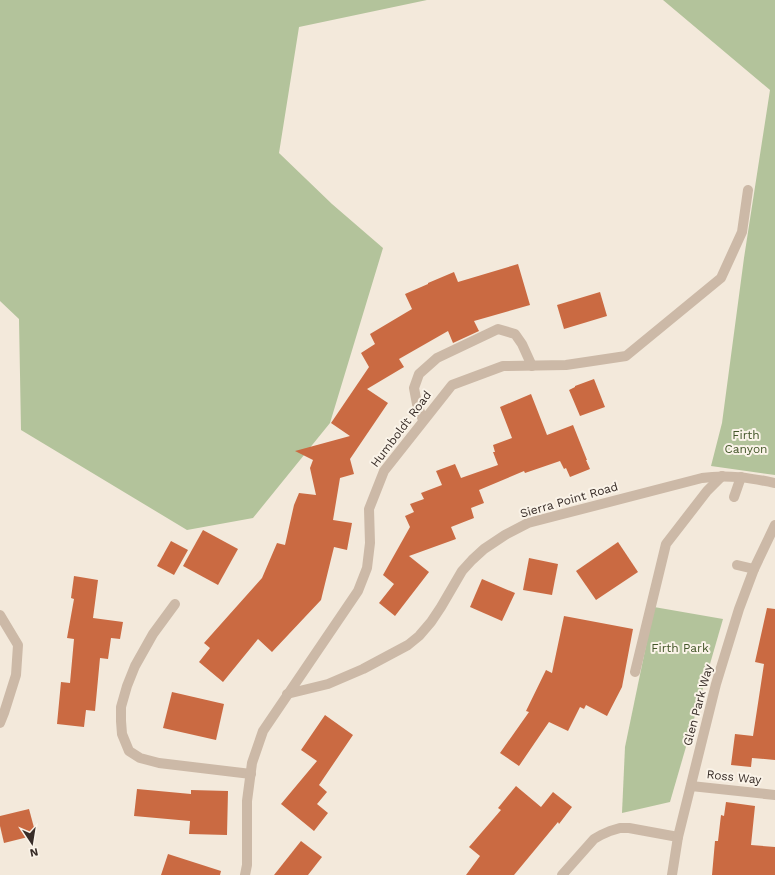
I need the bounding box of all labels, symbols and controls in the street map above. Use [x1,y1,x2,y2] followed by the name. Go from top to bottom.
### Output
[368,388,434,470] street label: Humboldt Road
[724,428,768,456] park label: Firth Canyon
[518,479,620,521] street label: Sierra Point Road
[651,641,709,655] park label: Firth Park
[680,662,716,747] street label: Glen Park Way
[706,767,763,787] street label: Ross Way
[12,823,52,863] north arrow
[29,845,39,859] text: N

